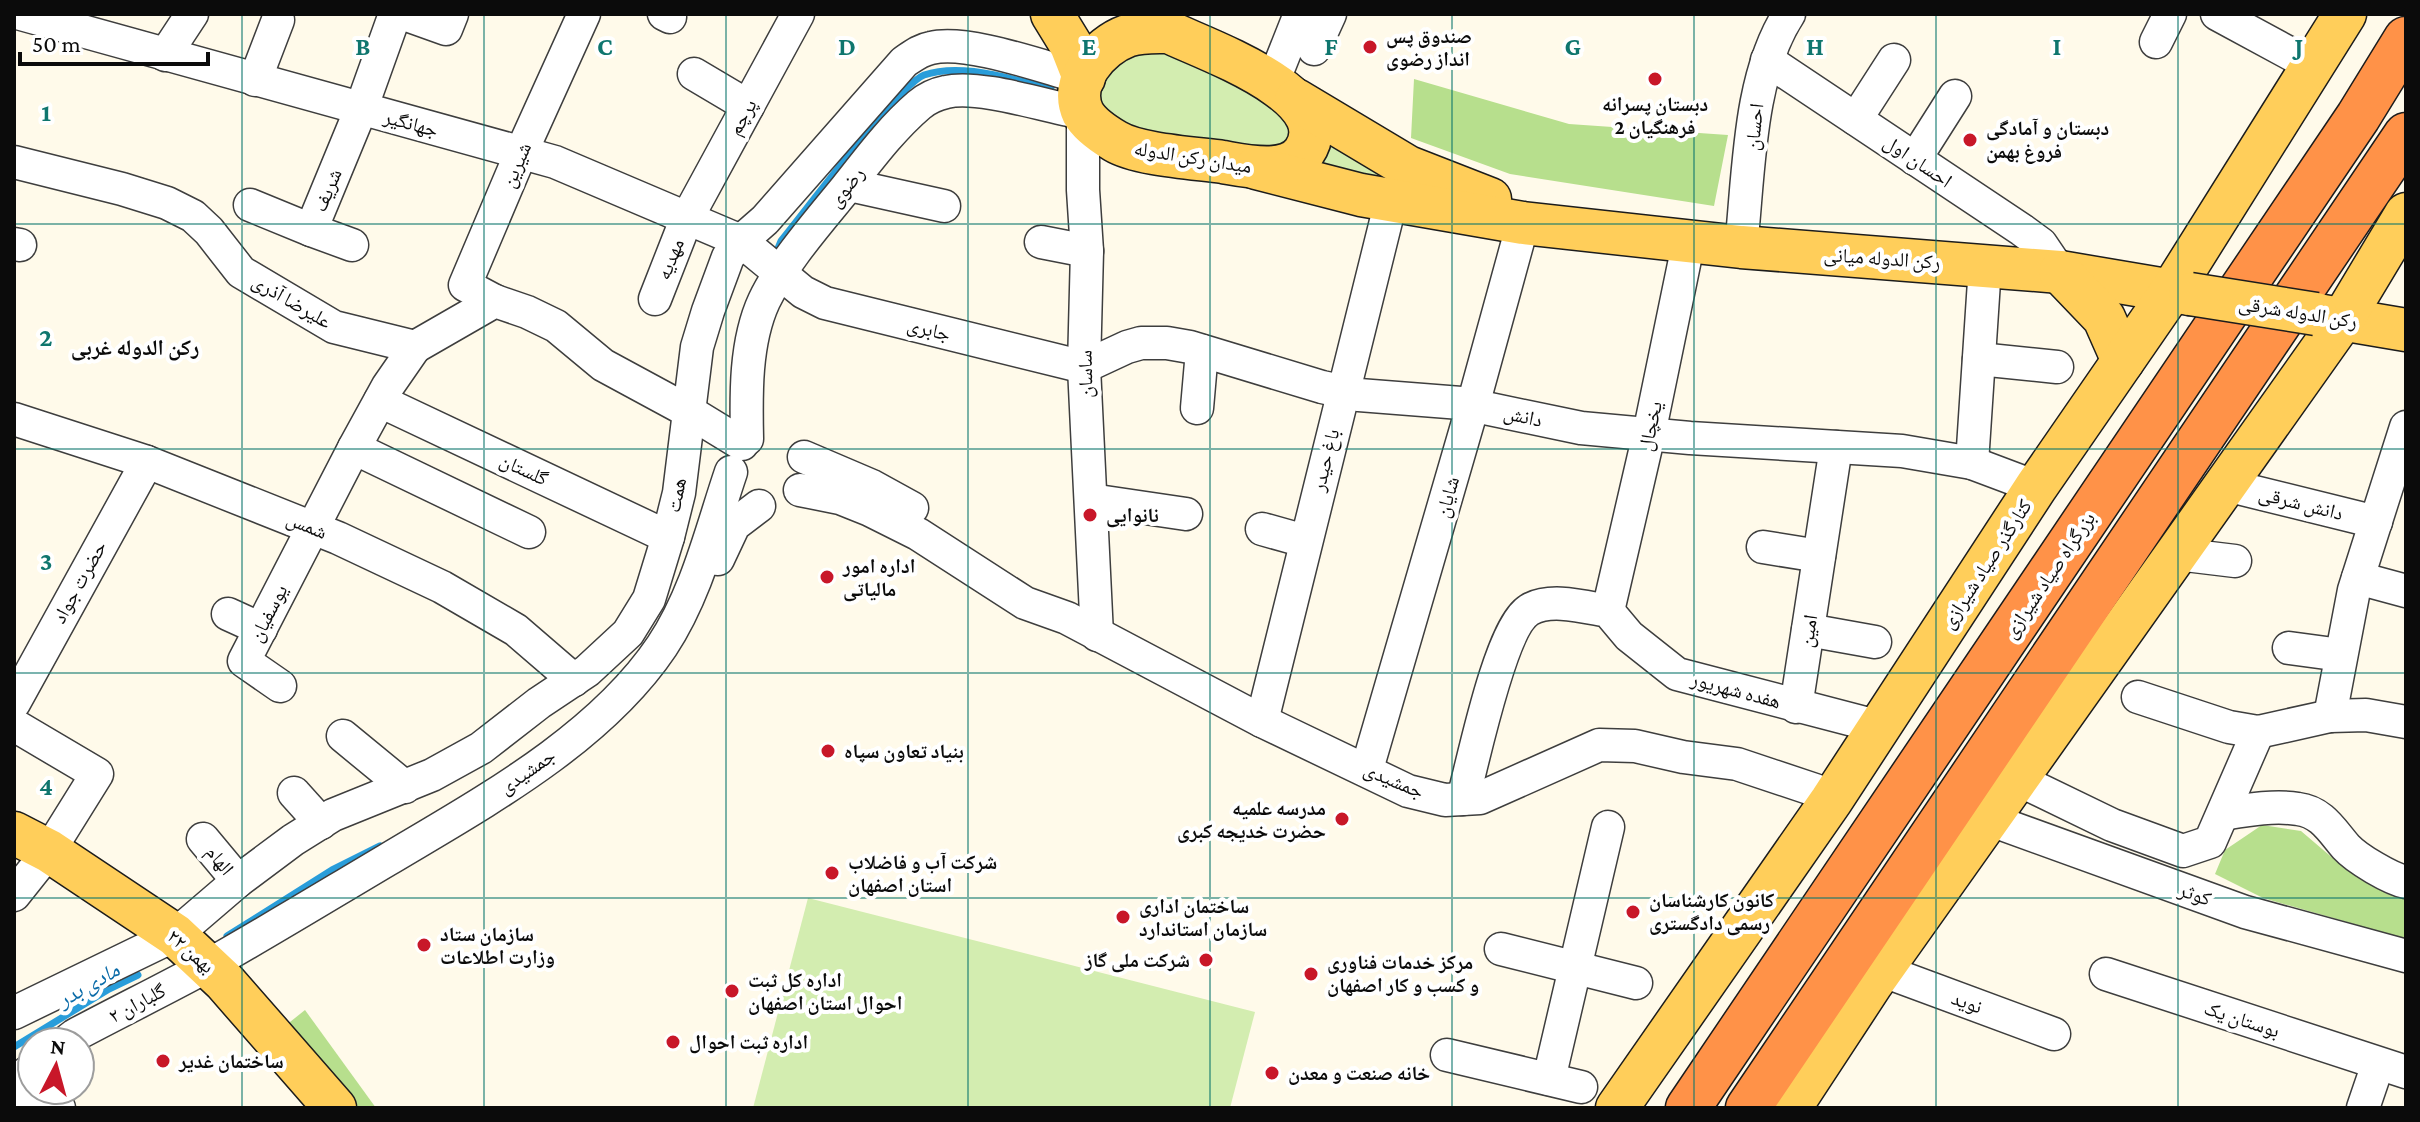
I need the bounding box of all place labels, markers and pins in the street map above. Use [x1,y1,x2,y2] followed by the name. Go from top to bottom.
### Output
[1386,25,1472,71] place label: صندوق پس انداز رضوی
[1361,38,1379,56] marker: صندوق پس انداز رضوی
[1646,70,1664,88] marker: دبستان پسرانه فرهنگیان 2
[1602,93,1708,139] place label: دبستان پسرانه فرهنگیان 2
[1986,117,2109,164] place label: دبستان و آمادگی فروغ بهمن
[1961,131,1979,149] marker: دبستان و آمادگی فروغ بهمن
[1106,504,1159,528] place label: نانوایی
[1081,506,1099,524] marker: نانوایی
[842,555,915,602] place label: اداره امور مالیاتی
[818,568,836,586] marker: اداره امور مالیاتی
[844,740,964,763] place label: بنیاد تعاون سپاه
[819,742,837,760] marker: بنیاد تعاون سپاه
[1177,797,1326,843] place label: مدرسه علمیه حضرت خدیجه کبری
[1333,810,1351,828] marker: مدرسه علمیه حضرت خدیجه کبری
[848,851,997,897] place label: شرکت آب و فاضلاب استان اصفهان
[823,864,841,882] marker: شرکت آب و فاضلاب استان اصفهان
[1649,889,1775,936] place label: کانون کارشناسان رسمی دادگستری
[1139,895,1267,941] place label: ساختمان اداری سازمان استاندارد
[1624,903,1642,921] marker: کانون کارشناسان رسمی دادگستری
[1114,908,1132,926] marker: ساختمان اداری سازمان استاندارد
[440,923,555,968] place label: سازمان ستاد وزارت اطلاعات
[415,936,433,954] marker: سازمان ستاد وزارت اطلاعات
[1084,949,1190,973] place label: شرکت ملی گاز
[1197,951,1215,969] marker: شرکت ملی گاز
[1327,951,1479,997] place label: مرکز خدمات فناوری و کسب و کار اصفهان
[1302,965,1320,983] marker: مرکز خدمات فناوری و کسب و کار اصفهان
[748,969,902,1015] place label: اداره کل ثبت احوال استان اصفهان
[723,982,741,1000] marker: اداره کل ثبت احوال استان اصفهان
[689,1031,808,1054] place label: اداره ثبت احوال
[664,1033,682,1051] marker: اداره ثبت احوال
[178,1050,284,1073] place label: ساختمان غدیر
[154,1052,172,1070] marker: ساختمان غدیر
[1288,1062,1430,1085] place label: خانه صنعت و معدن
[1263,1064,1281,1082] marker: خانه صنعت و معدن

